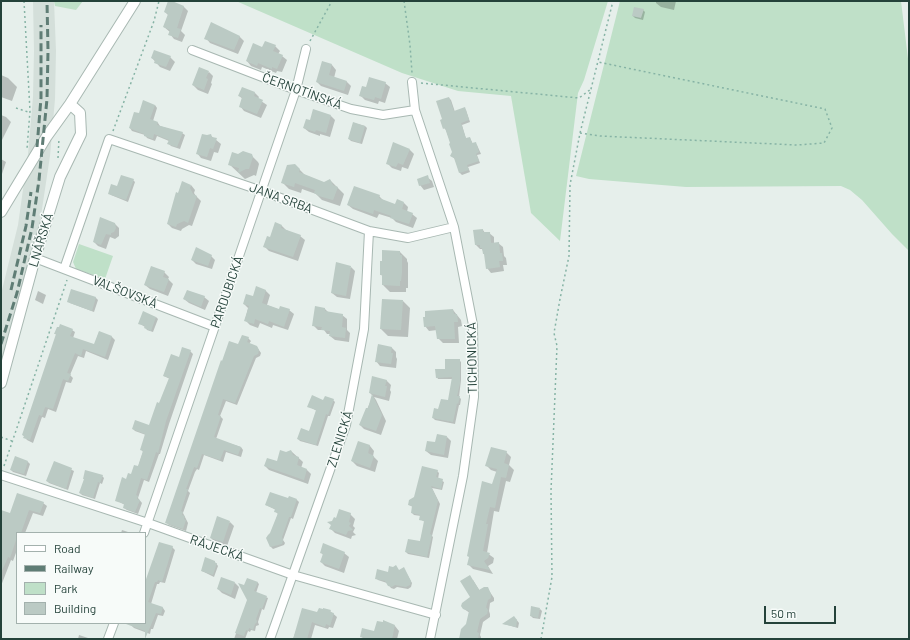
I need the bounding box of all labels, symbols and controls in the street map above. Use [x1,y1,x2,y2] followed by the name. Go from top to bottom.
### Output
[260,69,344,113] street label: ČERNOTÍNSKÁ
[247,179,315,217] street label: JANA SRBA
[25,211,57,269] street label: LNÁŘSKÁ
[207,254,247,330] street label: PARDUBICKÁ
[90,272,160,312] street label: VALŠOVSKÁ
[464,322,480,394] street label: TICHONICKÁ
[324,409,356,469] street label: ZLENICKÁ
[16,532,146,624] legend
[188,532,246,564] street label: RÁJECKÁ
[54,541,81,555] text: Road
[54,561,93,575] text: Railway
[54,581,78,595] text: Park
[766,598,838,624] scale bar
[54,601,96,615] text: Building
[771,606,796,620] text: 50 m

